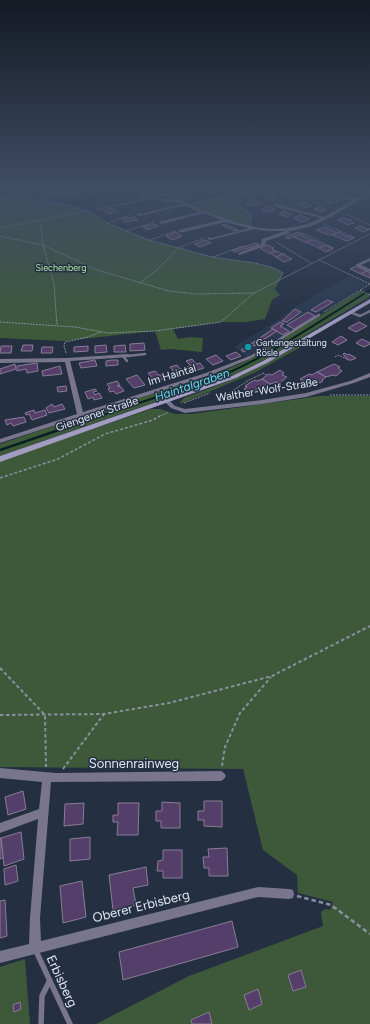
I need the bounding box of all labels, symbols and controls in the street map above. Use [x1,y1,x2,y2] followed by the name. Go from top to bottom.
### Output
[36,262,86,273] park label: Siechenberg
[256,337,327,358] place label: Gartengestaltung Rösle
[243,342,253,352] marker: Gartengestaltung Rösle
[146,362,198,388] street label: Im Haintal
[153,366,232,404] water label: Haintalgraben
[215,376,319,404] street label: Walther-Wolf-Straße
[54,394,140,434] street label: Giengener Straße
[89,756,179,771] street label: Sonnenrainweg
[91,887,191,925] street label: Oberer Erbisberg
[43,953,81,1009] street label: Erbisberg

